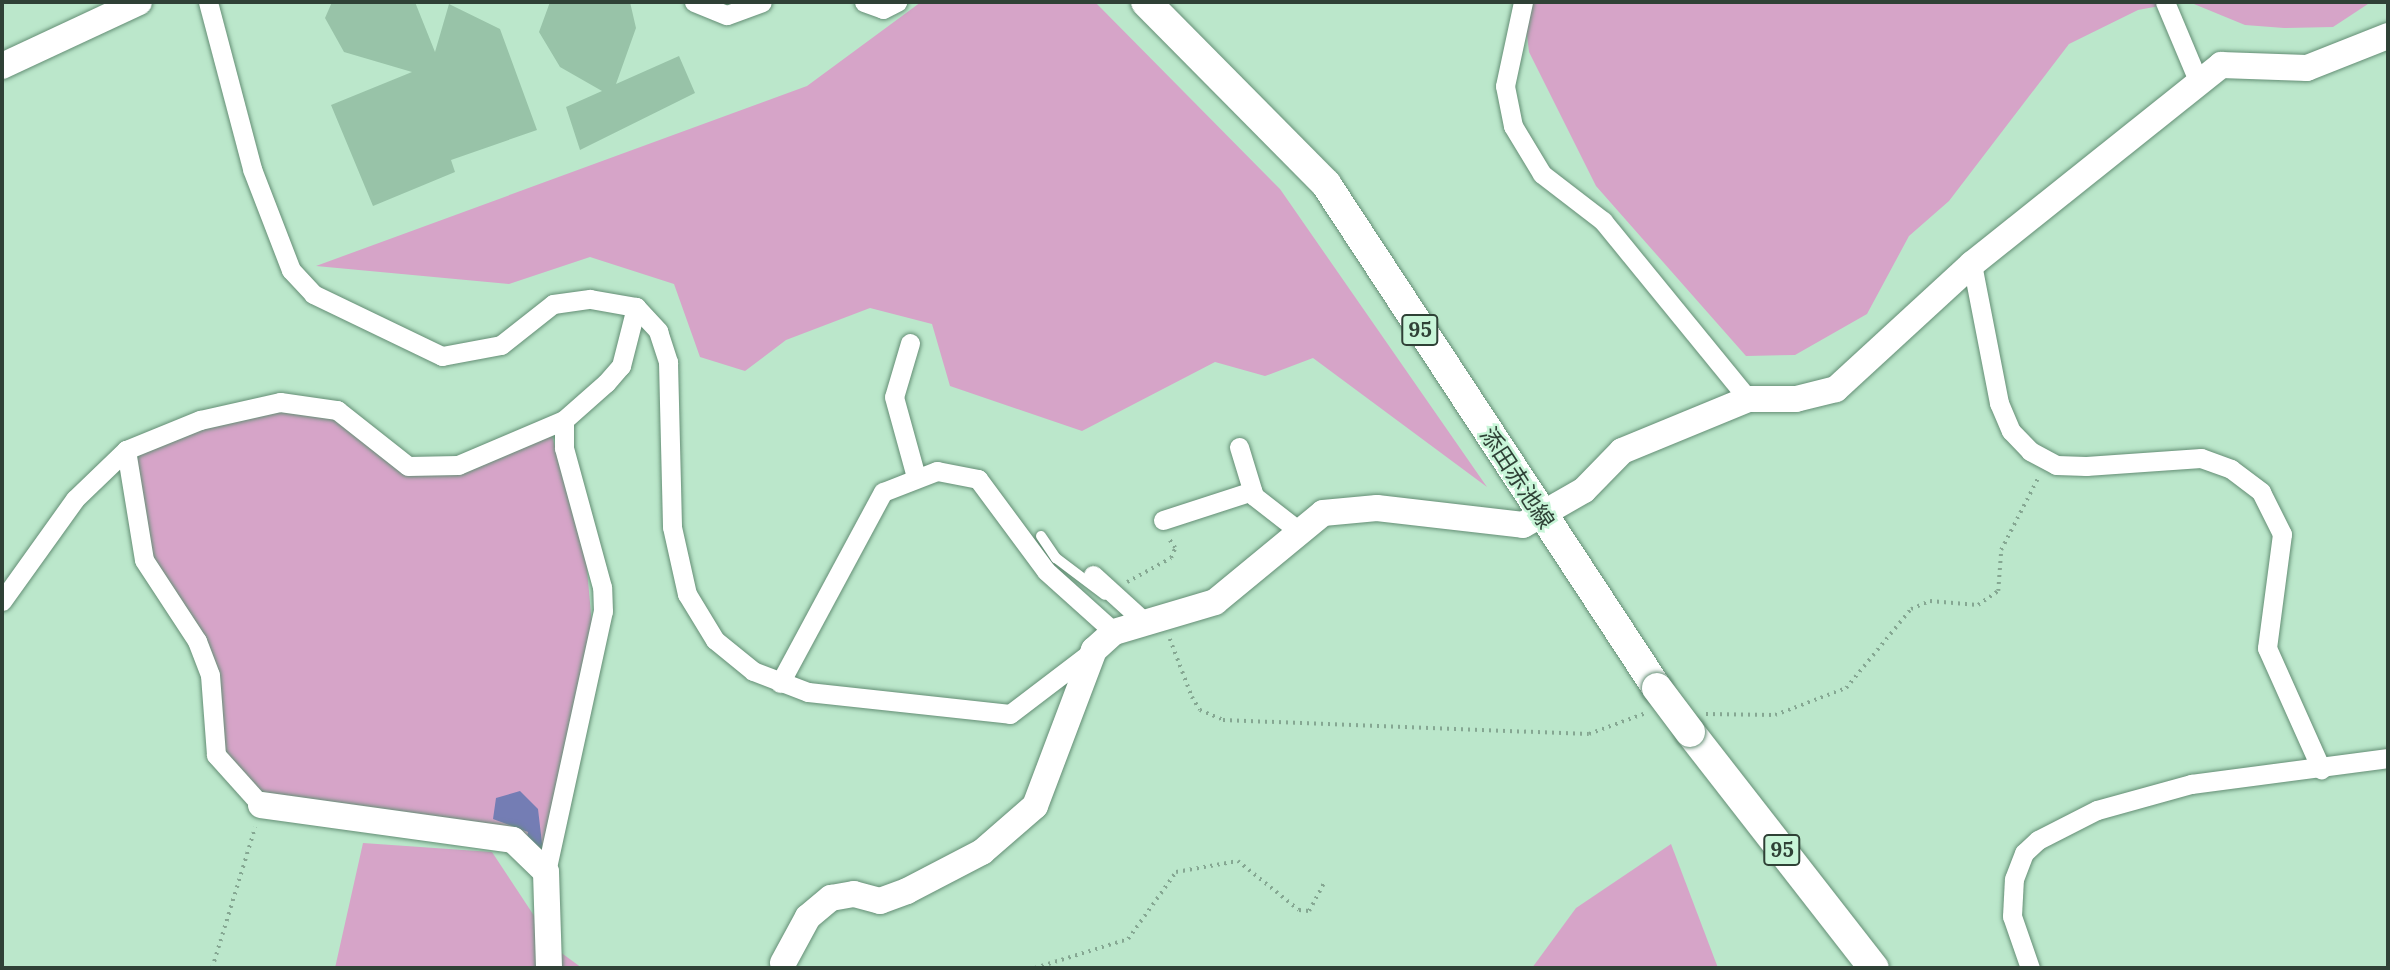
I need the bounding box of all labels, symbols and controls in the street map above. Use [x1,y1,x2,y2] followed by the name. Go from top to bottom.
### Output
[1401,312,1439,348] road number: 95
[1474,422,1560,534] street label: 添田赤池線
[1763,832,1801,868] road number: 95

